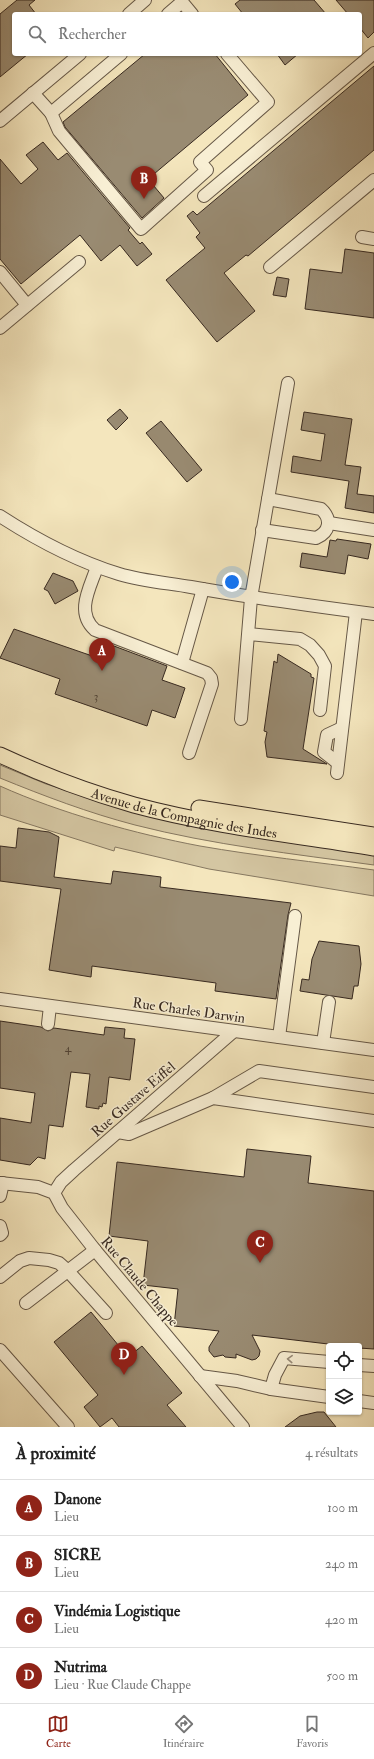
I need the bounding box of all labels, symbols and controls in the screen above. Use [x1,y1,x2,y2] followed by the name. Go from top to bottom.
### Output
[12,12,362,56] search box
[26,23,48,45] icon: search
[58,25,126,44] text: Rechercher
[131,166,157,199] pin: B
[222,572,242,592] your location
[89,638,115,671] pin: A
[94,689,98,704] house number: 3
[88,784,278,842] street label: Avenue de la Compagnie des Indes
[132,994,246,1027] street label: Rue Charles Darwin
[65,1041,72,1056] house number: 4
[88,1058,179,1140] street label: Rue Gustave Eiffel
[247,1230,273,1263] pin: C
[96,1233,182,1330] street label: Rue Claude Chappe
[111,1342,137,1375] pin: D
[326,1343,362,1415] map controls
[326,1343,362,1379] button: locate
[287,1355,293,1363] one-way arrow
[326,1379,362,1415] button: layers
[16,1443,96,1464] text: À proximité
[305,1445,358,1461] text: 4 résultats
[54,1490,101,1509] text: Danone
[25,1500,33,1516] text: A
[327,1500,358,1516] text: 100 m
[54,1509,79,1525] text: Lieu
[54,1546,101,1565] text: SICRE
[25,1556,33,1572] text: B
[325,1556,358,1572] text: 240 m
[54,1565,79,1581] text: Lieu
[54,1602,180,1621] text: Vindémia Logistique
[24,1612,34,1628] text: C
[325,1612,358,1628] text: 420 m
[54,1621,79,1637] text: Lieu
[54,1658,107,1677] text: Nutrima
[24,1668,34,1684] text: D
[326,1668,358,1684] text: 500 m
[54,1677,191,1693] text: Lieu · Rue Claude Chappe
[46,1713,71,1750] tab: Carte
[163,1713,204,1750] tab: Itinéraire
[296,1713,328,1750] tab: Favoris

